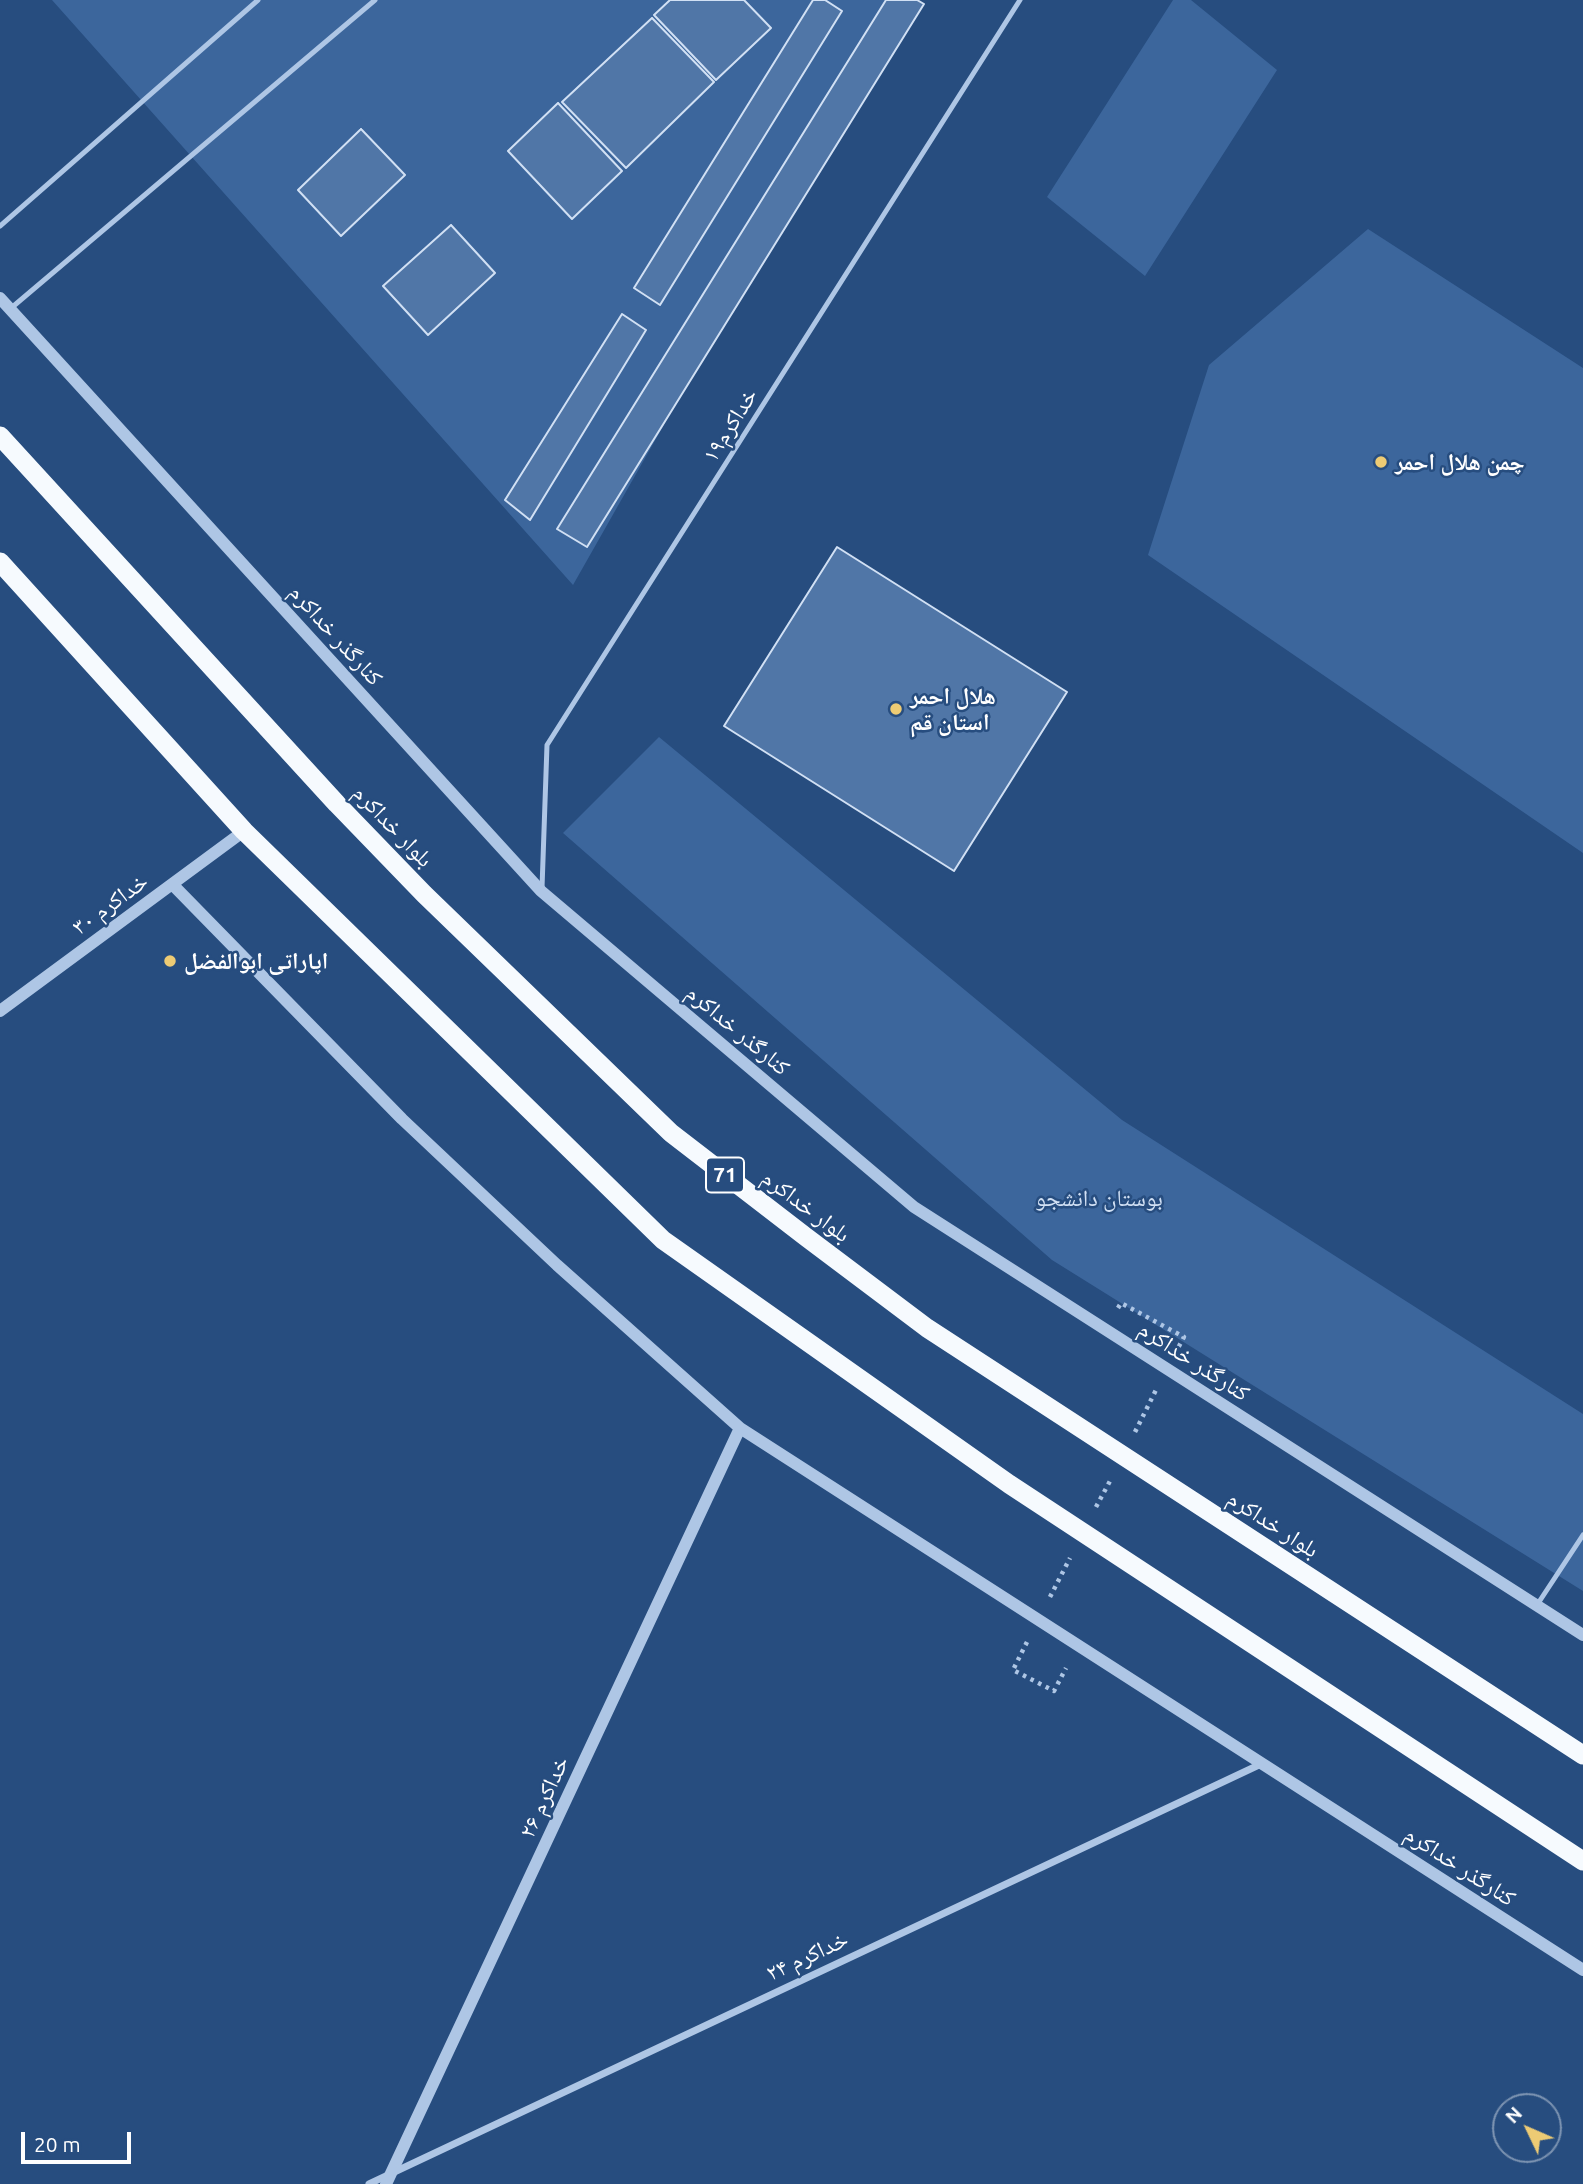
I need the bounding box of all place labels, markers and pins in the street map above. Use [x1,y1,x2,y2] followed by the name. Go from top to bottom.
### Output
[1395,448,1525,476] place label: چمن هلال احمر
[1373,454,1389,470] marker: چمن هلال احمر
[910,682,996,736] place label: هلال احمر استان قم
[888,701,904,717] marker: هلال احمر استان قم
[184,947,328,975] place label: اپاراتی ابوالفضل
[162,953,178,969] marker: اپاراتی ابوالفضل

